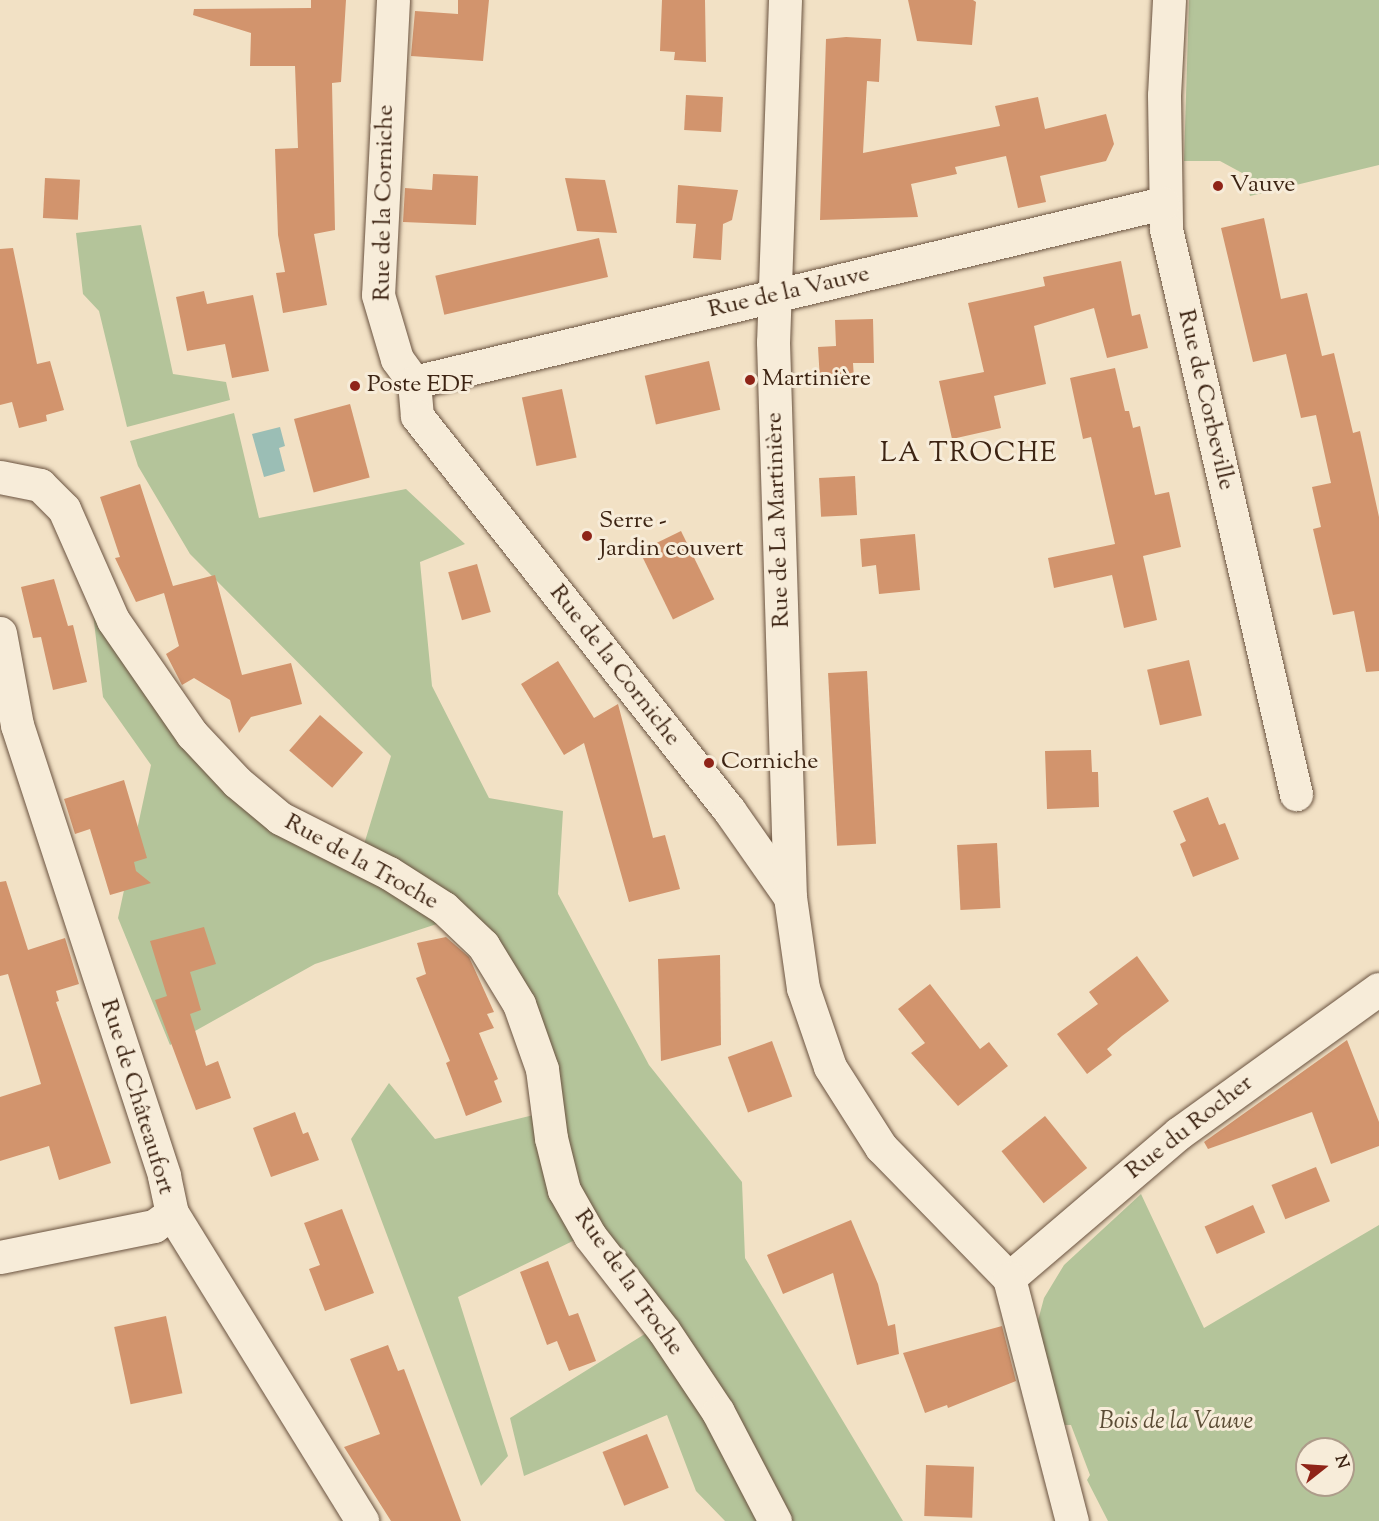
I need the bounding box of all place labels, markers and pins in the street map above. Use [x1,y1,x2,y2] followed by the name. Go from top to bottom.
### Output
[1230,172,1296,200] place label: Vauve
[1211,179,1225,193] marker: Vauve
[762,366,871,394] place label: Martinière
[367,372,473,400] place label: Poste EDF
[743,373,757,387] marker: Martinière
[348,379,362,393] marker: Poste EDF
[599,508,743,564] place label: Serre - Jardin couvert
[580,529,594,543] marker: Serre - Jardin couvert
[721,749,818,777] place label: Corniche
[702,756,716,770] marker: Corniche

